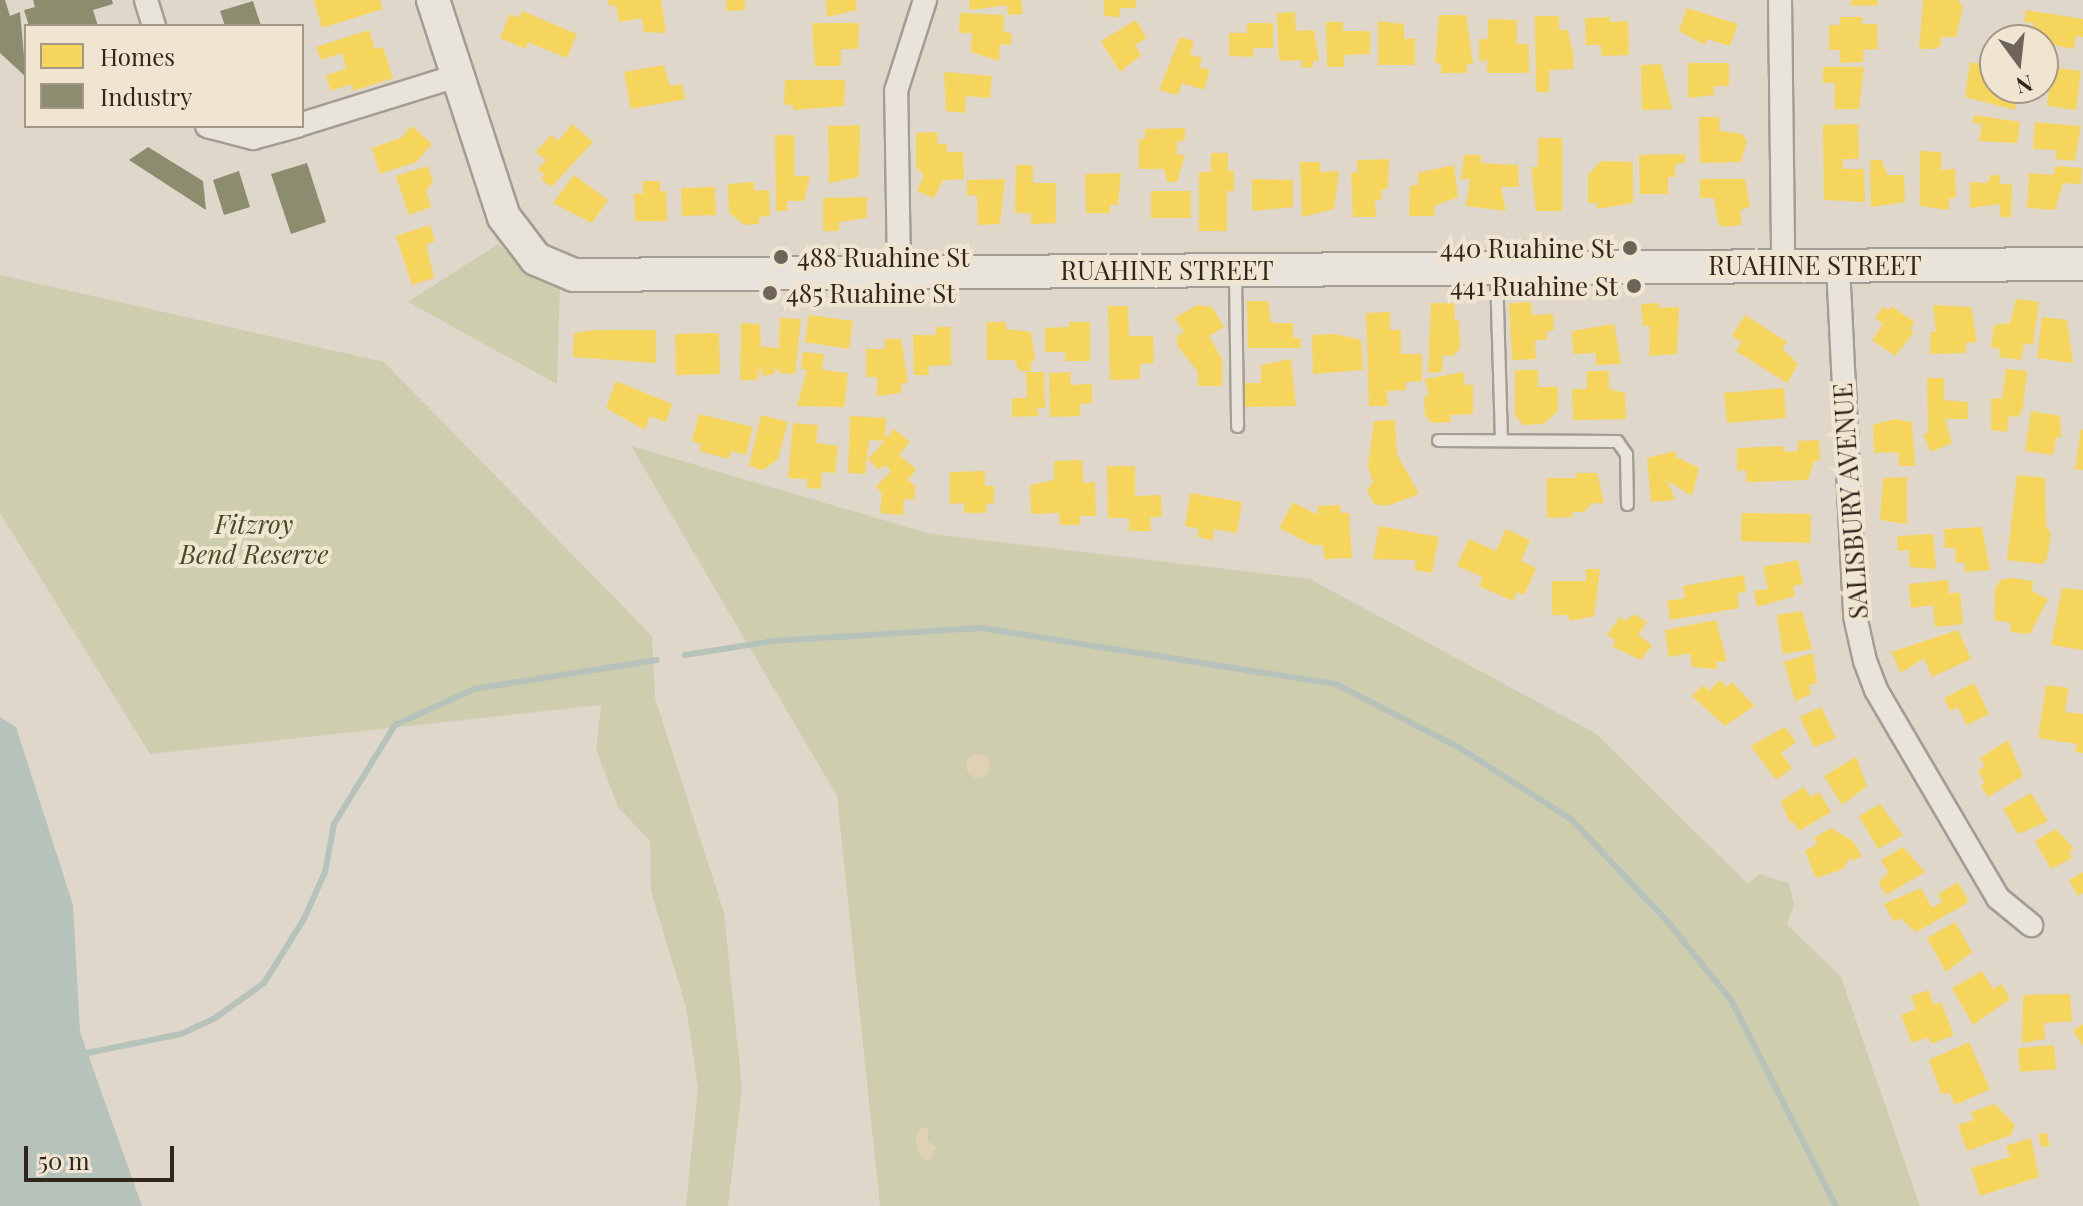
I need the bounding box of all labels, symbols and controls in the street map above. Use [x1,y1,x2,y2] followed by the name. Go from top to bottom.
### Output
[24,24,304,128] legend
[1979,24,2059,104] north arrow
[100,40,175,72] text: Homes
[2013,69,2036,102] text: N
[100,80,192,112] text: Industry
[1440,232,1614,264] place label: 440 Ruahine St
[1621,239,1639,257] marker: 440 Ruahine St
[797,241,970,273] place label: 488 Ruahine St
[772,248,790,266] marker: 488 Ruahine St
[1708,249,1922,281] street label: RUAHINE STREET
[1060,254,1274,286] street label: RUAHINE STREET
[1450,270,1618,302] place label: 441 Ruahine St
[786,277,956,309] place label: 485 Ruahine St
[1625,277,1643,295] marker: 441 Ruahine St
[761,284,779,302] marker: 485 Ruahine St
[1826,381,1874,621] street label: SALISBURY AVENUE
[180,508,328,570] park label: Fitzroy Bend Reserve
[28,1130,178,1180] scale bar
[38,1144,90,1176] text: 50 m

